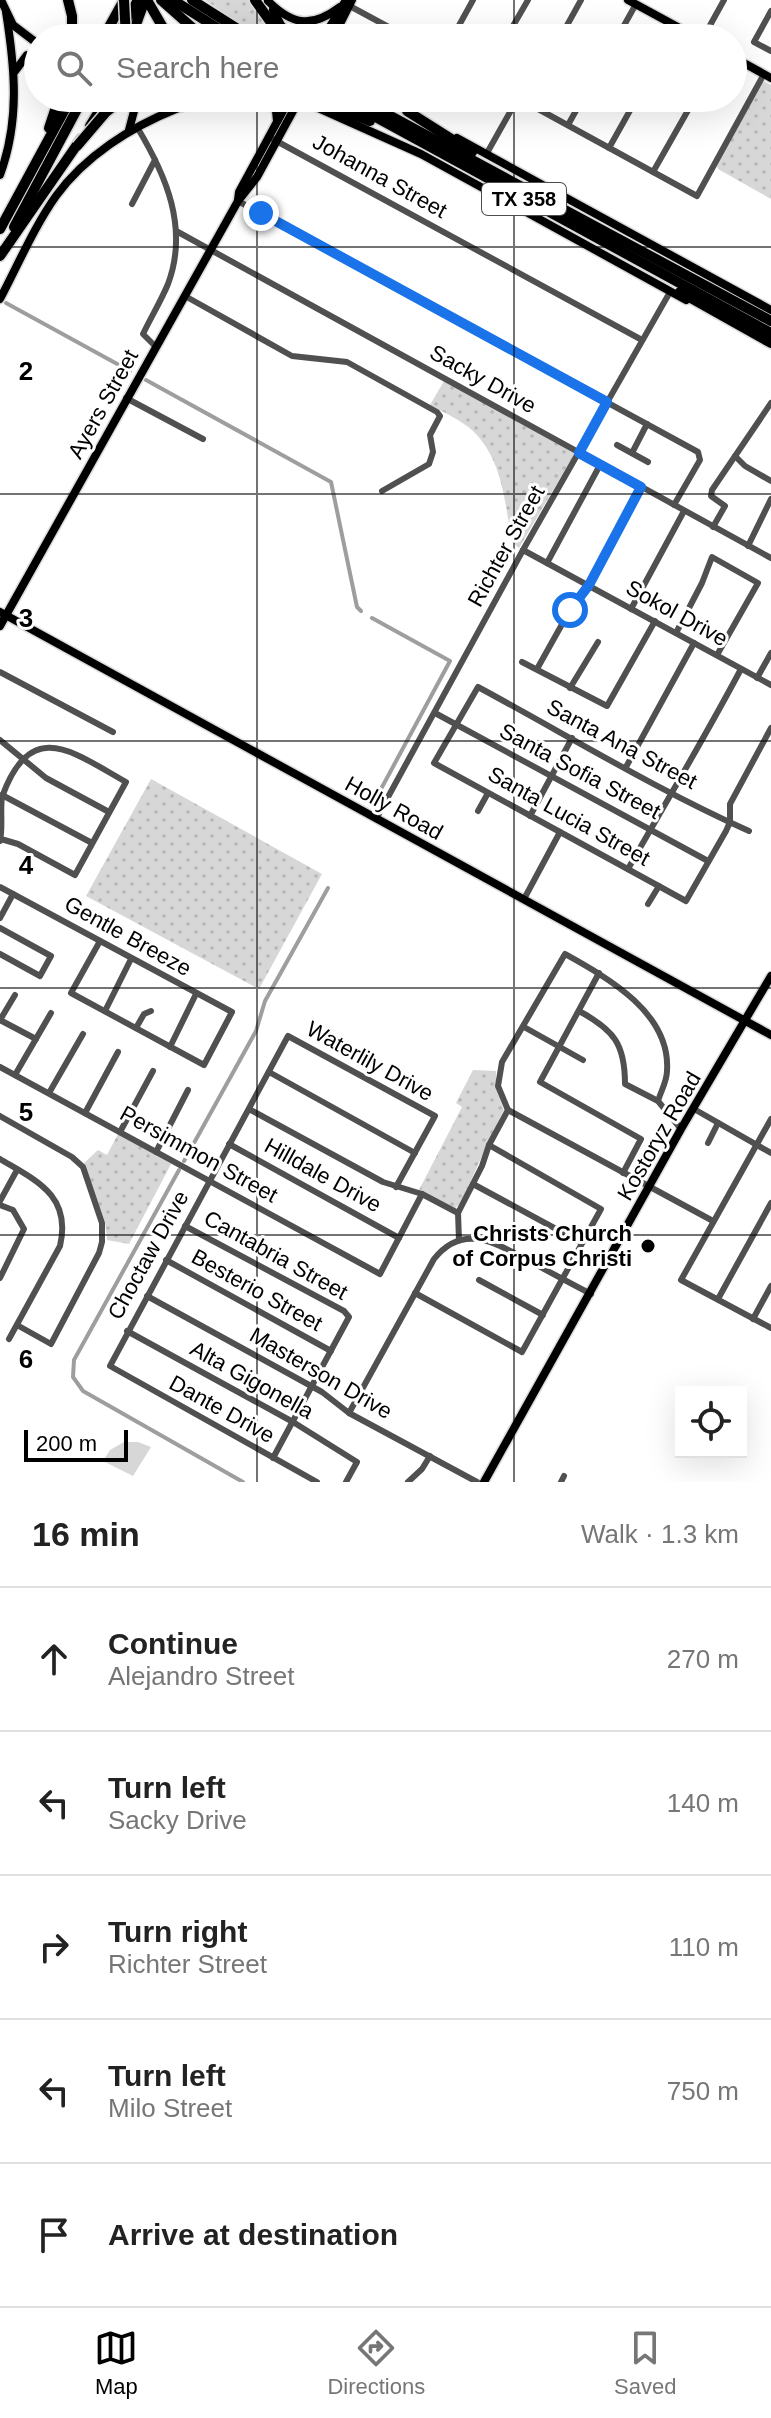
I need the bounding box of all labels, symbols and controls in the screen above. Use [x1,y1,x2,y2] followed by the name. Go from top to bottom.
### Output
[24,24,747,112] search box
[52,46,96,90] icon: search
[116,51,279,84] text: Search here
[309,129,451,223] street label: Johanna Street
[482,183,566,215] road number: TX 358
[243,195,279,231] route end
[426,340,540,418] street label: Sacky Drive
[63,345,143,463] street label: Ayers Street
[19,356,33,386] text: 2
[462,481,550,611] street label: Richter Street
[622,575,732,651] street label: Sokol Drive
[552,592,588,628] route start
[19,603,33,633] text: 3
[543,694,701,794] street label: Santa Ana Street
[495,718,665,824] street label: Santa Sofia Street
[484,761,654,871] street label: Santa Lucia Street
[341,771,447,845] street label: Holly Road
[19,850,34,880] text: 4
[60,891,196,981] street label: Gentle Breeze
[302,1016,438,1106] street label: Waterlily Drive
[612,1067,706,1205] street label: Kostoryz Road
[19,1097,33,1127] text: 5
[116,1100,282,1208] street label: Persimmon Street
[260,1133,386,1217] street label: Hilldale Drive
[102,1186,194,1324] street label: Choctaw Drive
[200,1205,352,1305] street label: Cantabria Street
[452,1221,632,1271] place label: Christs Church of Corpus Christi
[639,1237,657,1255] marker: Christs Church of Corpus Christi
[187,1244,327,1336] street label: Besterio Street
[245,1322,397,1424] street label: Masterson Drive
[186,1336,319,1425] street label: Alta Gigonella
[19,1344,33,1374] text: 6
[165,1370,279,1448] street label: Dante Drive
[675,1386,747,1458] map controls
[675,1386,747,1458] button: locate
[24,1426,128,1462] scale bar
[36,1431,97,1456] text: 200 m
[32,1515,140,1553] text: 16 min
[581,1519,739,1549] text: Walk · 1.3 km
[108,1627,238,1660] text: Continue
[32,1637,76,1681] icon: ahead
[667,1644,739,1674] text: 270 m
[108,1661,294,1691] text: Alejandro Street
[108,1771,226,1804] text: Turn left
[32,1781,76,1825] icon: left
[667,1788,739,1818] text: 140 m
[108,1805,247,1835] text: Sacky Drive
[108,1915,247,1948] text: Turn right
[32,1925,76,1969] icon: right
[669,1932,739,1962] text: 110 m
[108,1949,267,1979] text: Richter Street
[108,2059,226,2092] text: Turn left
[32,2069,76,2113] icon: left
[667,2076,739,2106] text: 750 m
[108,2093,232,2123] text: Milo Street
[32,2213,76,2257] icon: arrive
[108,2218,398,2251] text: Arrive at destination
[94,2326,138,2400] tab: Map
[327,2326,425,2400] tab: Directions
[614,2326,677,2400] tab: Saved

